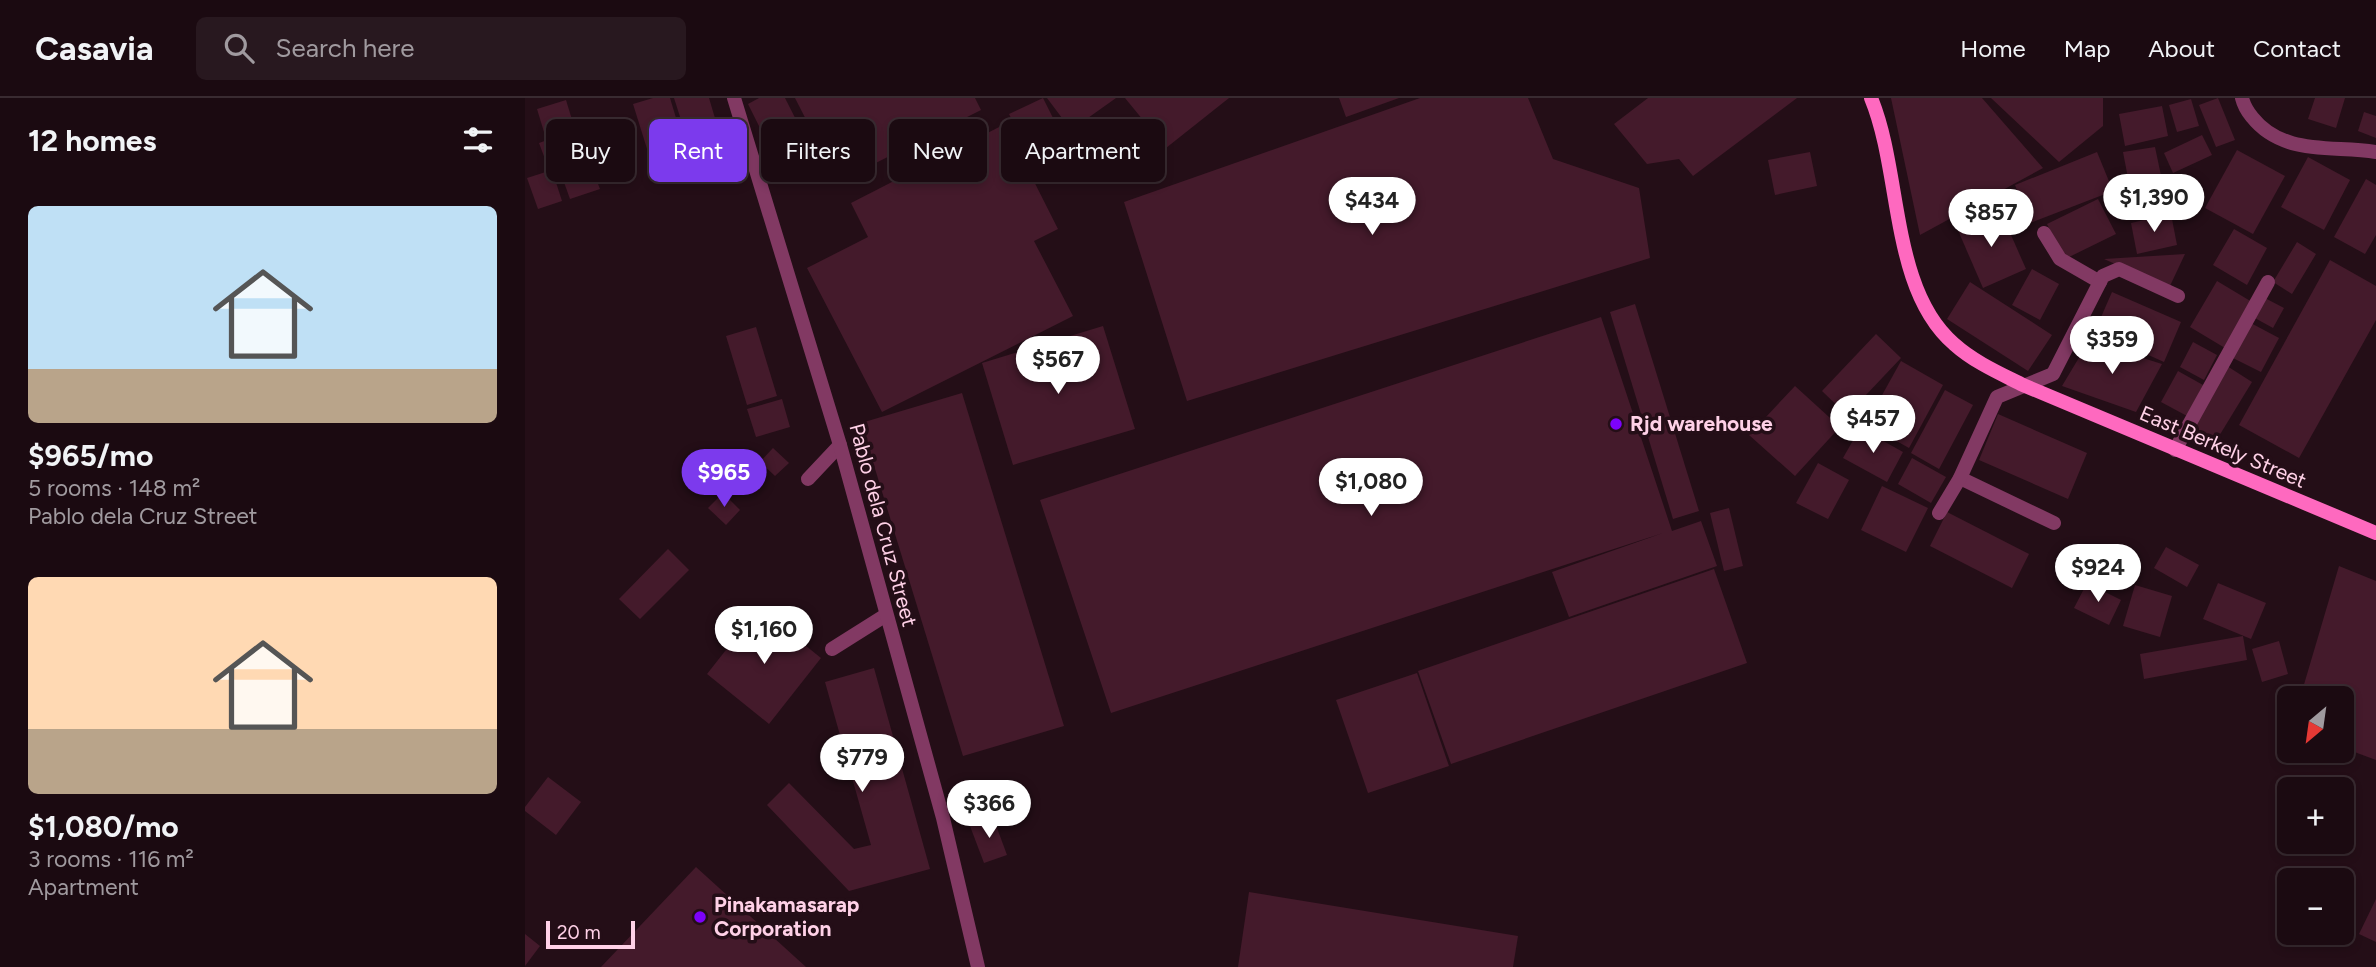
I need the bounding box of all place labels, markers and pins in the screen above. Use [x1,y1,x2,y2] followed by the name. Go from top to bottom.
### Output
[2097,174,2211,234] pin: $1,390
[1331,178,1413,237] pin: $434
[1950,190,2032,249] pin: $857
[2071,316,2153,376] pin: $359
[1017,336,1099,396] pin: $567
[1832,396,1914,455] pin: $457
[1630,411,1773,436] place label: Rjd warehouse
[1608,416,1624,432] marker: Rjd warehouse
[683,450,765,509] pin: $965
[1314,458,1428,518] pin: $1,080
[2057,545,2139,604] pin: $924
[707,606,821,666] pin: $1,160
[821,734,903,794] pin: $779
[948,780,1030,840] pin: $366
[714,892,860,941] place label: Pinakamasarap Corporation
[692,909,708,925] marker: Pinakamasarap Corporation

